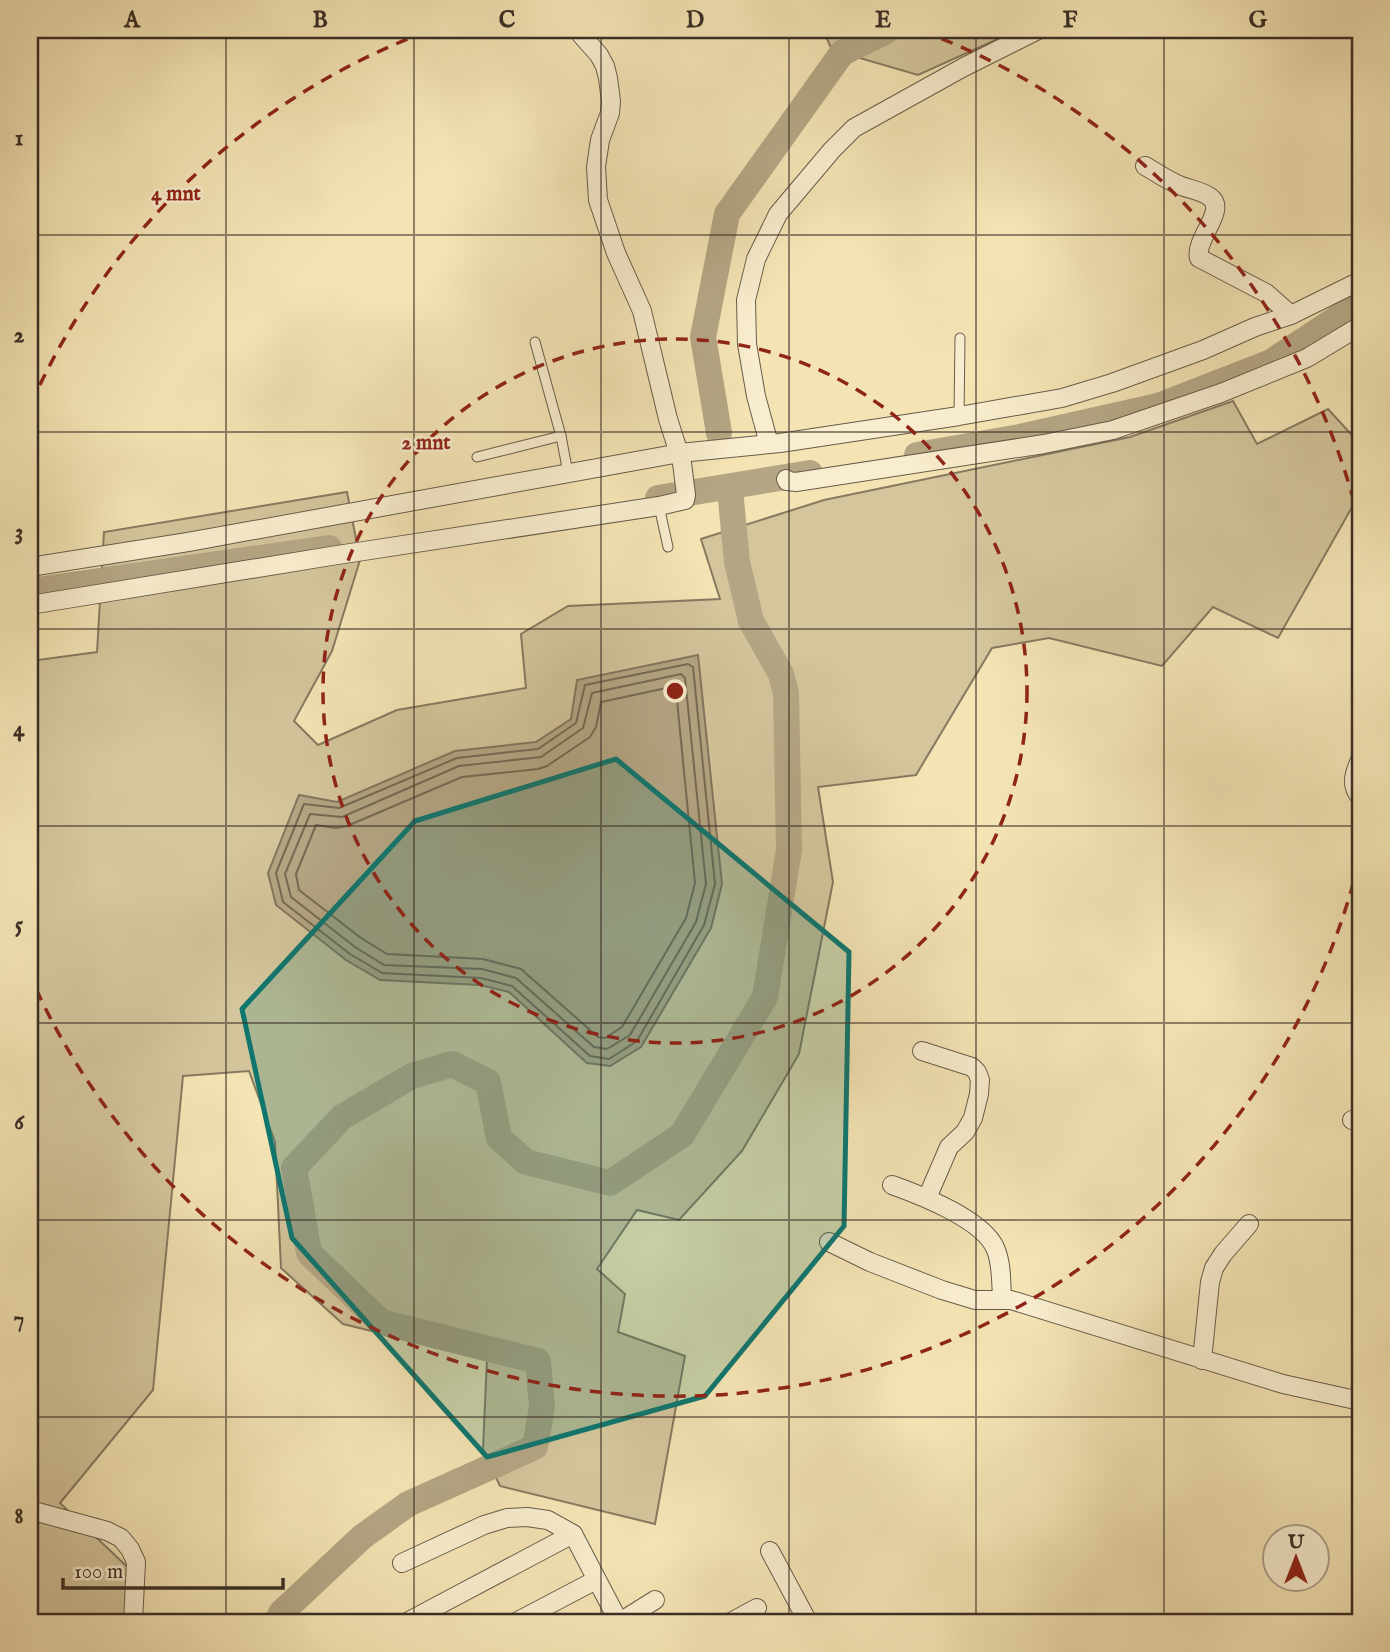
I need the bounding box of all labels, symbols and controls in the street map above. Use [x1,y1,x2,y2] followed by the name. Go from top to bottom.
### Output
[123,6,141,35] text: A
[312,6,328,35] text: B
[499,6,516,35] text: C
[686,6,704,35] text: D
[875,6,891,35] text: E
[1063,6,1078,35] text: F
[1249,6,1268,35] text: G
[15,124,23,153] text: 1
[151,181,202,208] text: 4 mnt
[14,321,25,350] text: 2
[402,430,451,457] text: 2 mnt
[15,518,23,547] text: 3
[663,679,687,703] centre of rings
[13,715,25,744] text: 4
[15,911,24,940] text: 5
[14,1108,25,1137] text: 6
[14,1305,24,1334] text: 7
[14,1502,24,1531] text: 8
[1260,1522,1330,1592] north arrow
[1287,1531,1305,1555] text: U
[63,1547,284,1591] scale bar
[74,1559,123,1586] text: 100 m

